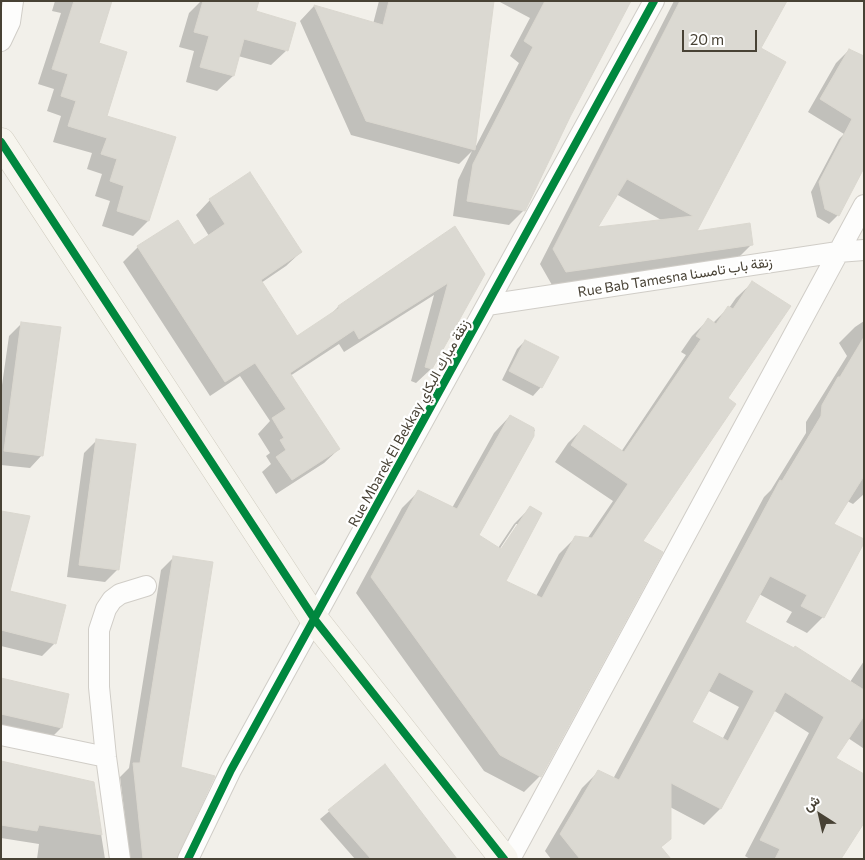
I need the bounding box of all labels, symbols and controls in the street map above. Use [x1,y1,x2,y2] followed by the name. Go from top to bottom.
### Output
[685,20,760,52] scale bar
[690,30,724,48] text: 20 m
[576,253,774,301] street label: Rue Bab Tamesna زنقة باب تامسنا
[345,316,473,530] street label: Rue Mbarek El Bekkay زنقة مبارك البكاي
[795,790,845,840] north arrow
[799,791,823,814] text: ش

